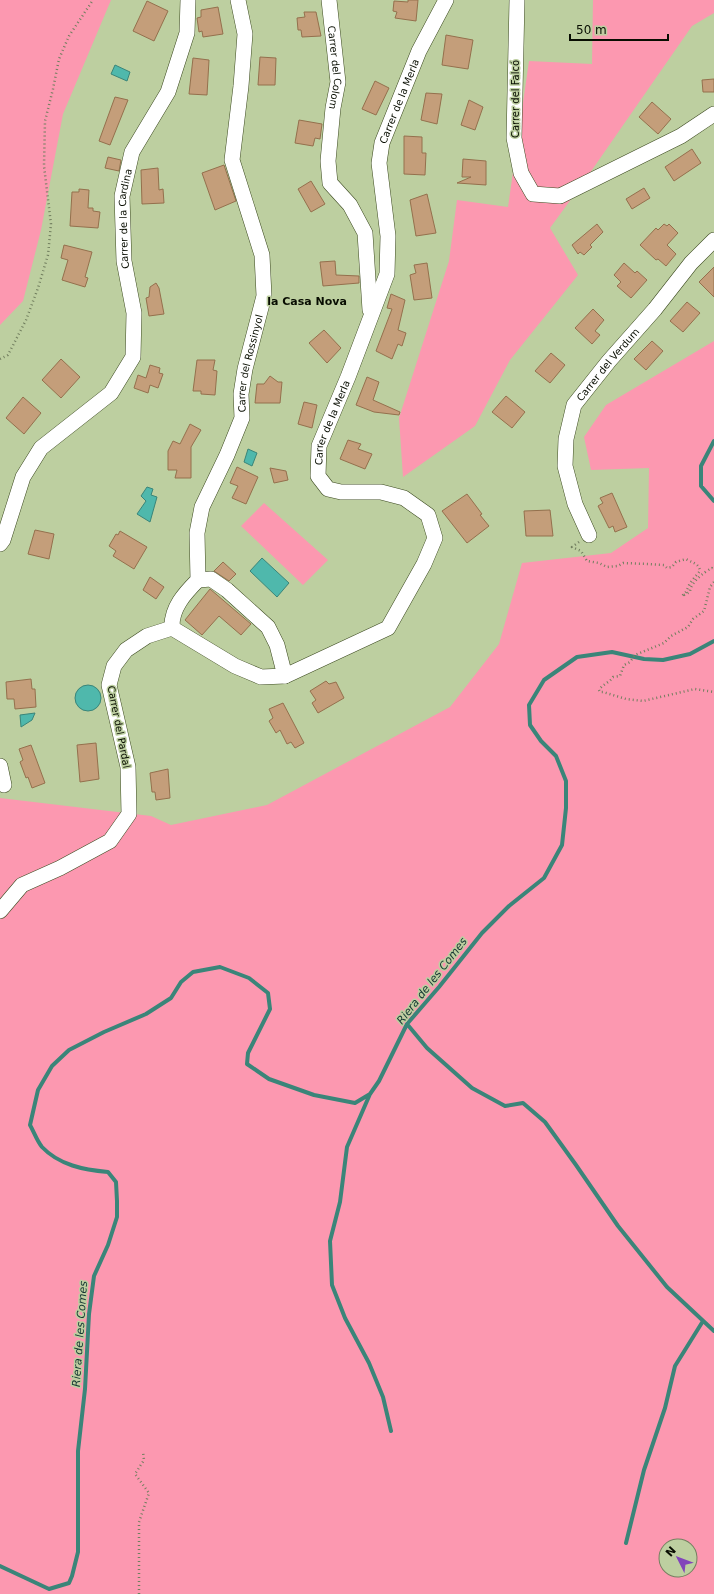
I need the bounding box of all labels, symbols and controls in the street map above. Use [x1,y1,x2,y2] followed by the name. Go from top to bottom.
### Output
[570,16,668,42] scale bar
[576,23,607,37] text: 50 m
[326,25,344,110] street label: Carrer del Colom
[377,57,421,145] street label: Carrer de la Merla
[510,60,521,138] street label: Carrer del Falcó
[116,167,134,270] street label: Carrer de la Cardina
[267,295,347,308] district label: la Casa Nova
[235,313,264,413] street label: Carrer del Rossinyol
[574,326,641,403] street label: Carrer del Verdum
[313,378,352,465] street label: Carrer de la Merla
[106,685,132,769] street label: Carrer del Pardal
[394,935,470,1027] water label: Riera de les Comes
[70,1280,90,1387] water label: Riera de les Comes
[658,1538,698,1578] north arrow
[663,1544,679,1559] text: N

